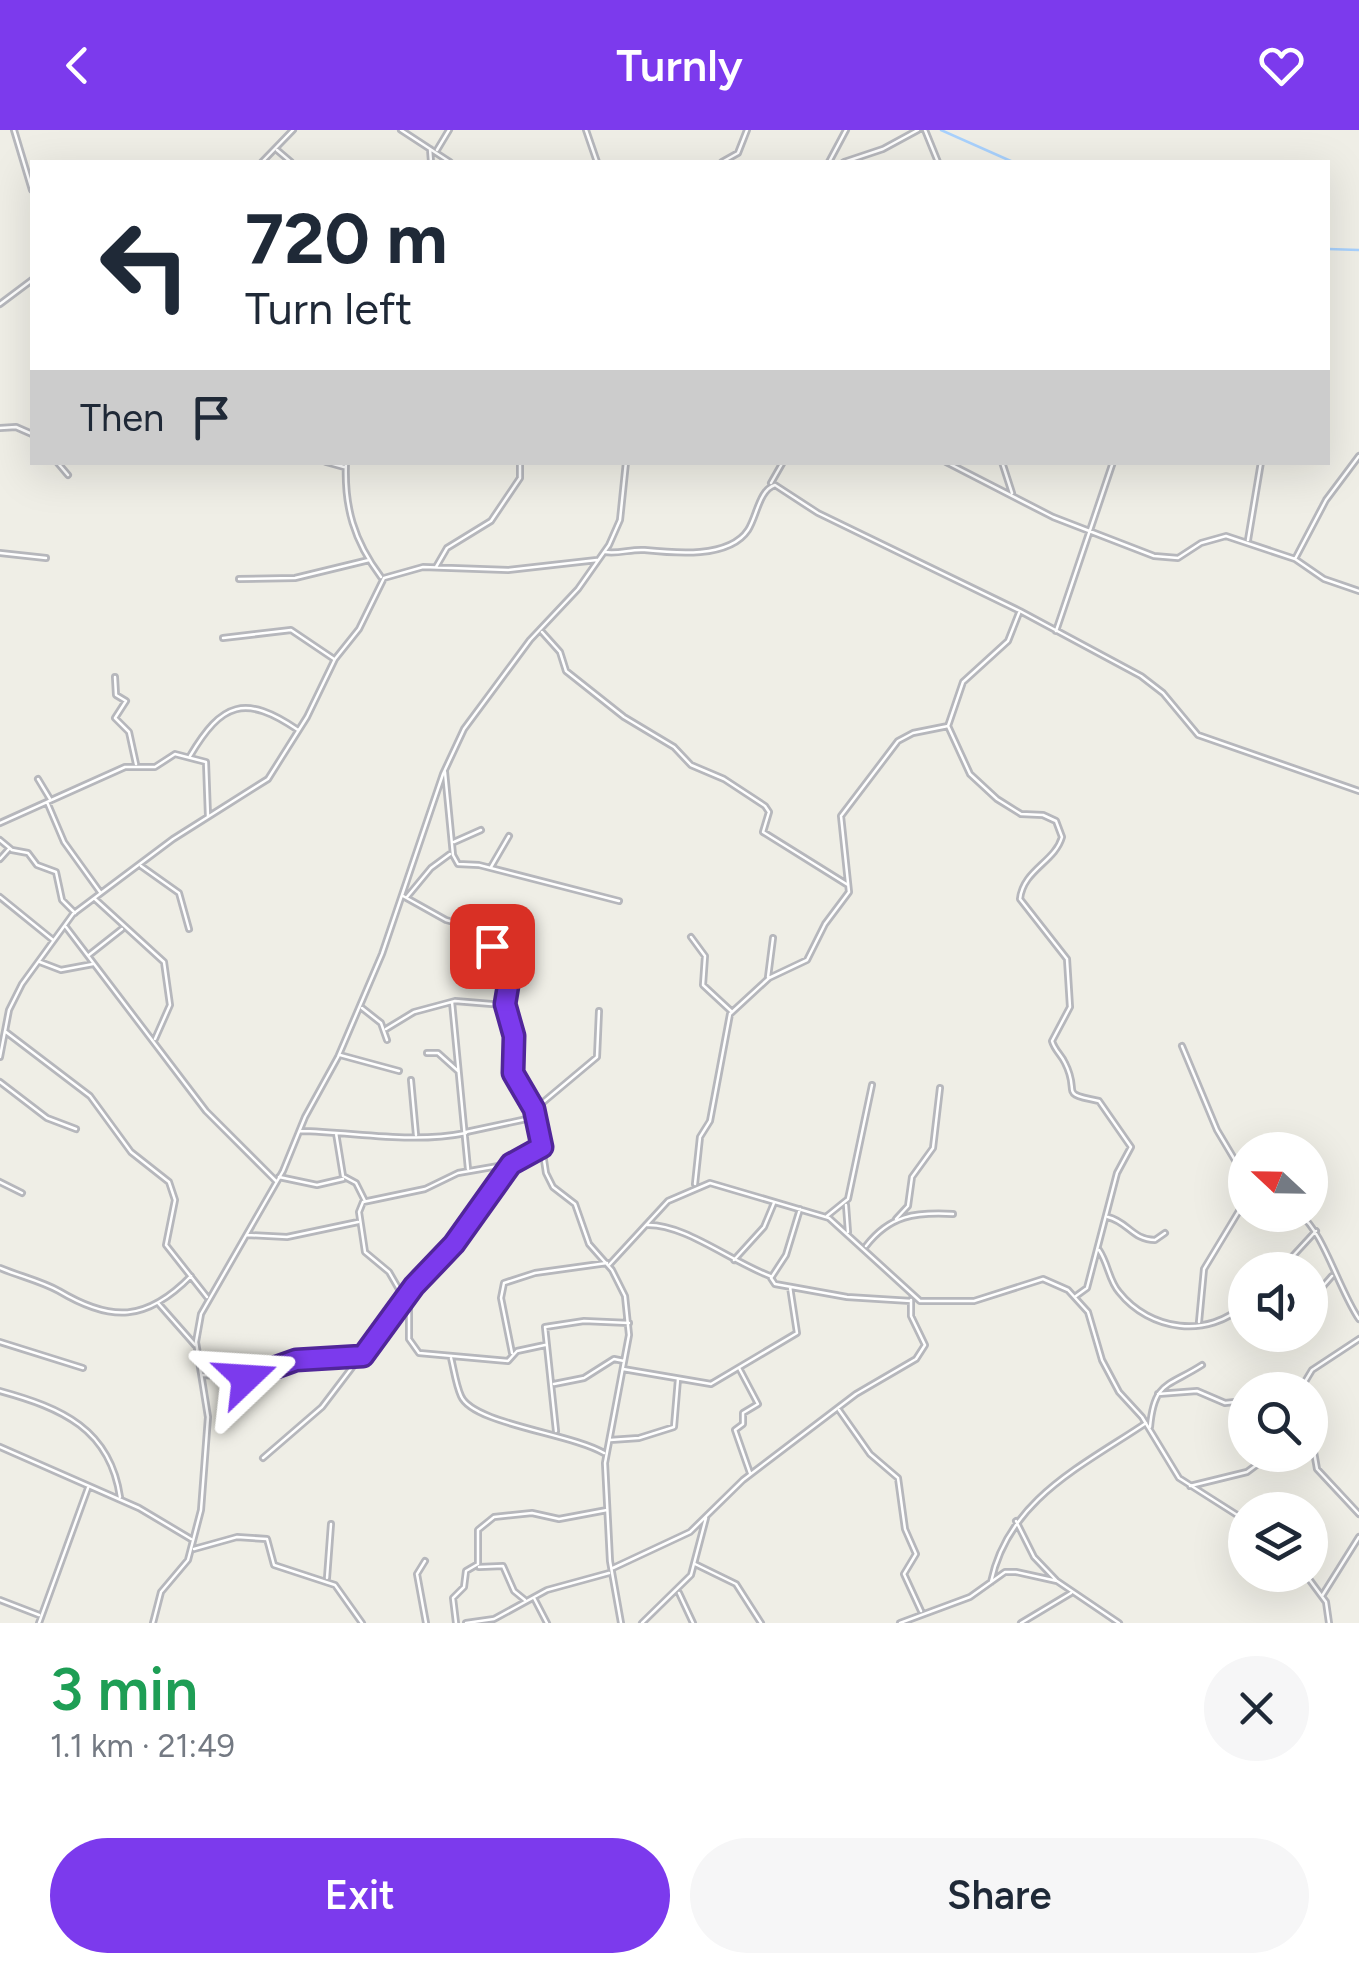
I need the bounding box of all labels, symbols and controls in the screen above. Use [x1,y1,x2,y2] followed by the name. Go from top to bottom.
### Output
[50,38,105,93] icon: back
[616,38,743,92] text: Turnly
[1254,38,1309,93] icon: heart
[245,196,448,281] text: 720 m
[80,200,210,330] icon: left
[245,281,412,335] text: Turn left
[184,390,239,445] icon: arrive
[80,395,164,441] text: Then
[450,904,535,989] pin
[465,919,520,974] icon: arrive
[1228,1132,1328,1232] north arrow
[1228,1132,1328,1592] map controls
[1228,1252,1328,1352] button: sound
[194,1326,298,1430] position arrow
[1228,1372,1328,1472] button: search
[1228,1492,1328,1592] button: layers
[50,1653,198,1725] text: 3 min
[1204,1656,1309,1761] button: close
[50,1727,235,1765] text: 1.1 km · 21:49
[50,1838,670,1953] button: Exit
[690,1838,1309,1953] button: Share

